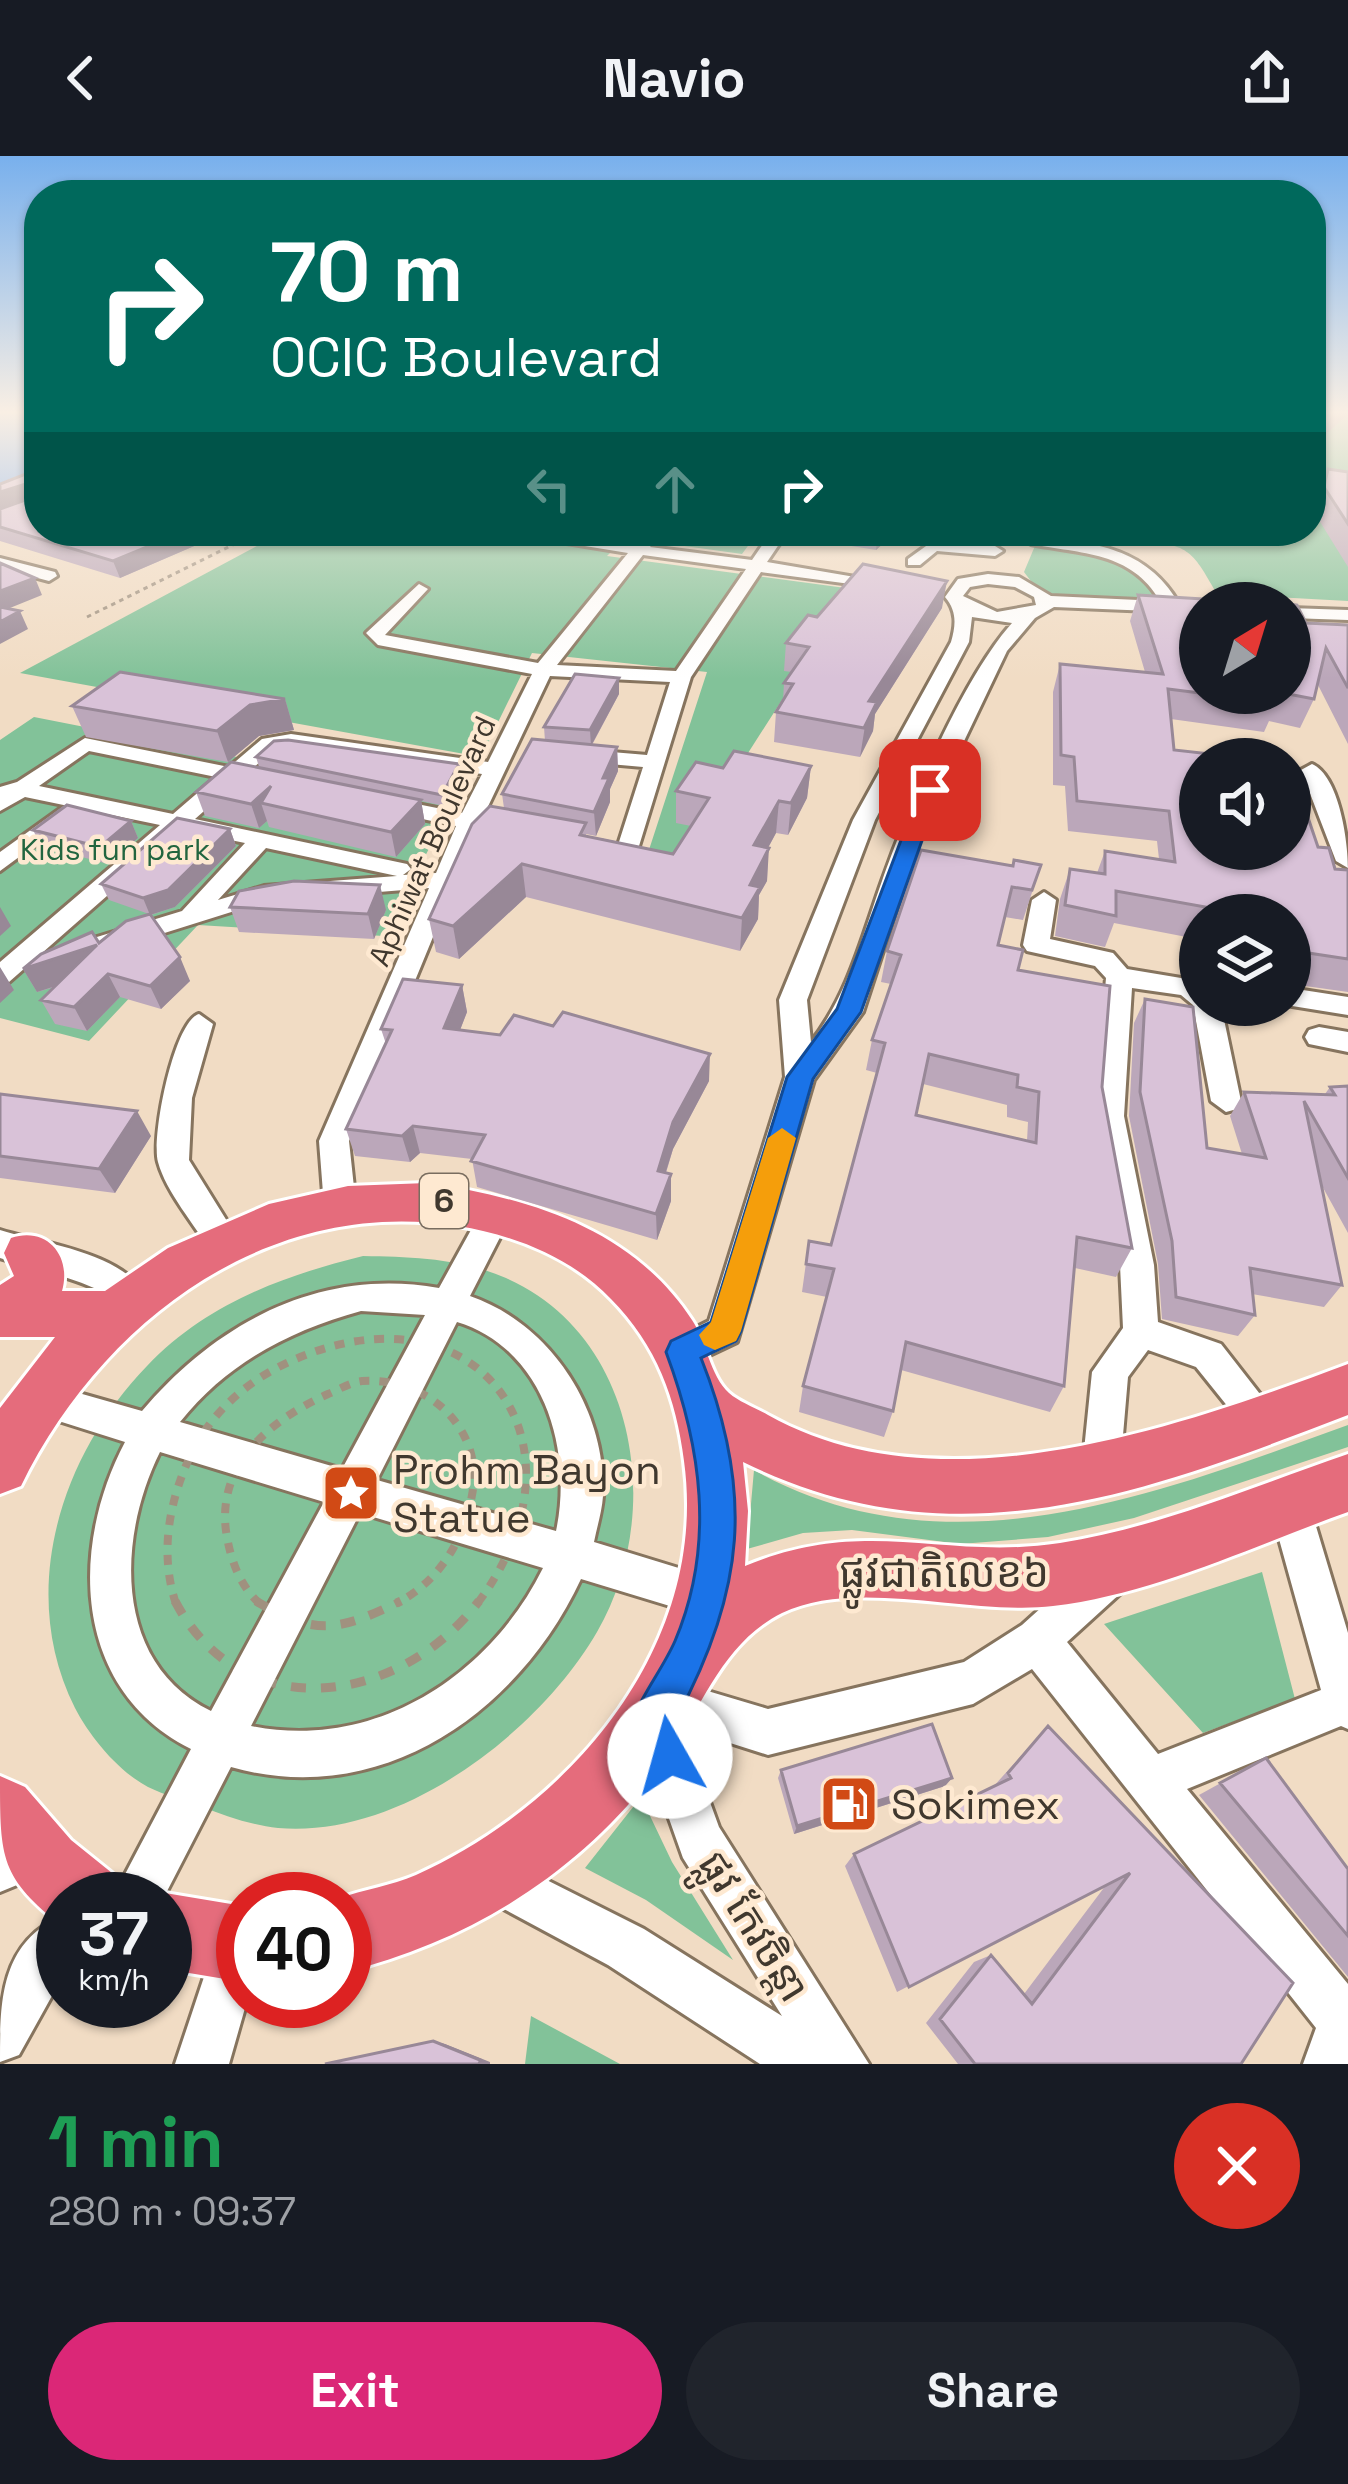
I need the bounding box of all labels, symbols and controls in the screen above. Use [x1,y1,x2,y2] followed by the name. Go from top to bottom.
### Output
[603,44,745,113] text: Navio
[48,45,114,111] icon: back
[1234,45,1300,111] icon: share
[270,218,464,326] text: 70 m
[72,228,228,384] icon: right
[270,323,662,392] text: OCIC Boulevard
[516,456,582,522] icon: left
[642,456,708,522] icon: ahead
[768,456,834,522] icon: right
[1179,582,1311,714] north arrow
[1179,582,1311,1026] map controls
[359,710,505,972] street label: Aphiwat Boulevard
[1179,738,1311,870] button: sound
[879,739,981,841] pin
[897,757,963,823] icon: arrive
[20,830,210,869] park label: Kids fun park
[1179,894,1311,1026] button: layers
[420,1174,468,1228] road number: 6
[393,1443,661,1544] place label: Prohm Bayon Statue
[320,1462,382,1524] place icon: Prohm Bayon Statue
[839,1546,1049,1609] street label: ផ្លូវជាតិលេខ៦
[607,1693,733,1819] position arrow
[818,1773,880,1835] fuel station icon: Sokimex
[891,1778,1060,1831] place label: Sokimex
[678,1841,821,2017] street label: ផ្លូវ កែវចិន្តា
[216,1872,372,2028] speed limit sign: 40
[79,1896,149,1973] text: 37
[78,1960,150,1999] text: km/h
[48,2096,224,2188] text: 1 min
[1174,2103,1300,2229] button: close
[48,2187,296,2236] text: 280 m · 09:37
[48,2322,662,2460] button: Exit
[686,2322,1300,2460] button: Share

